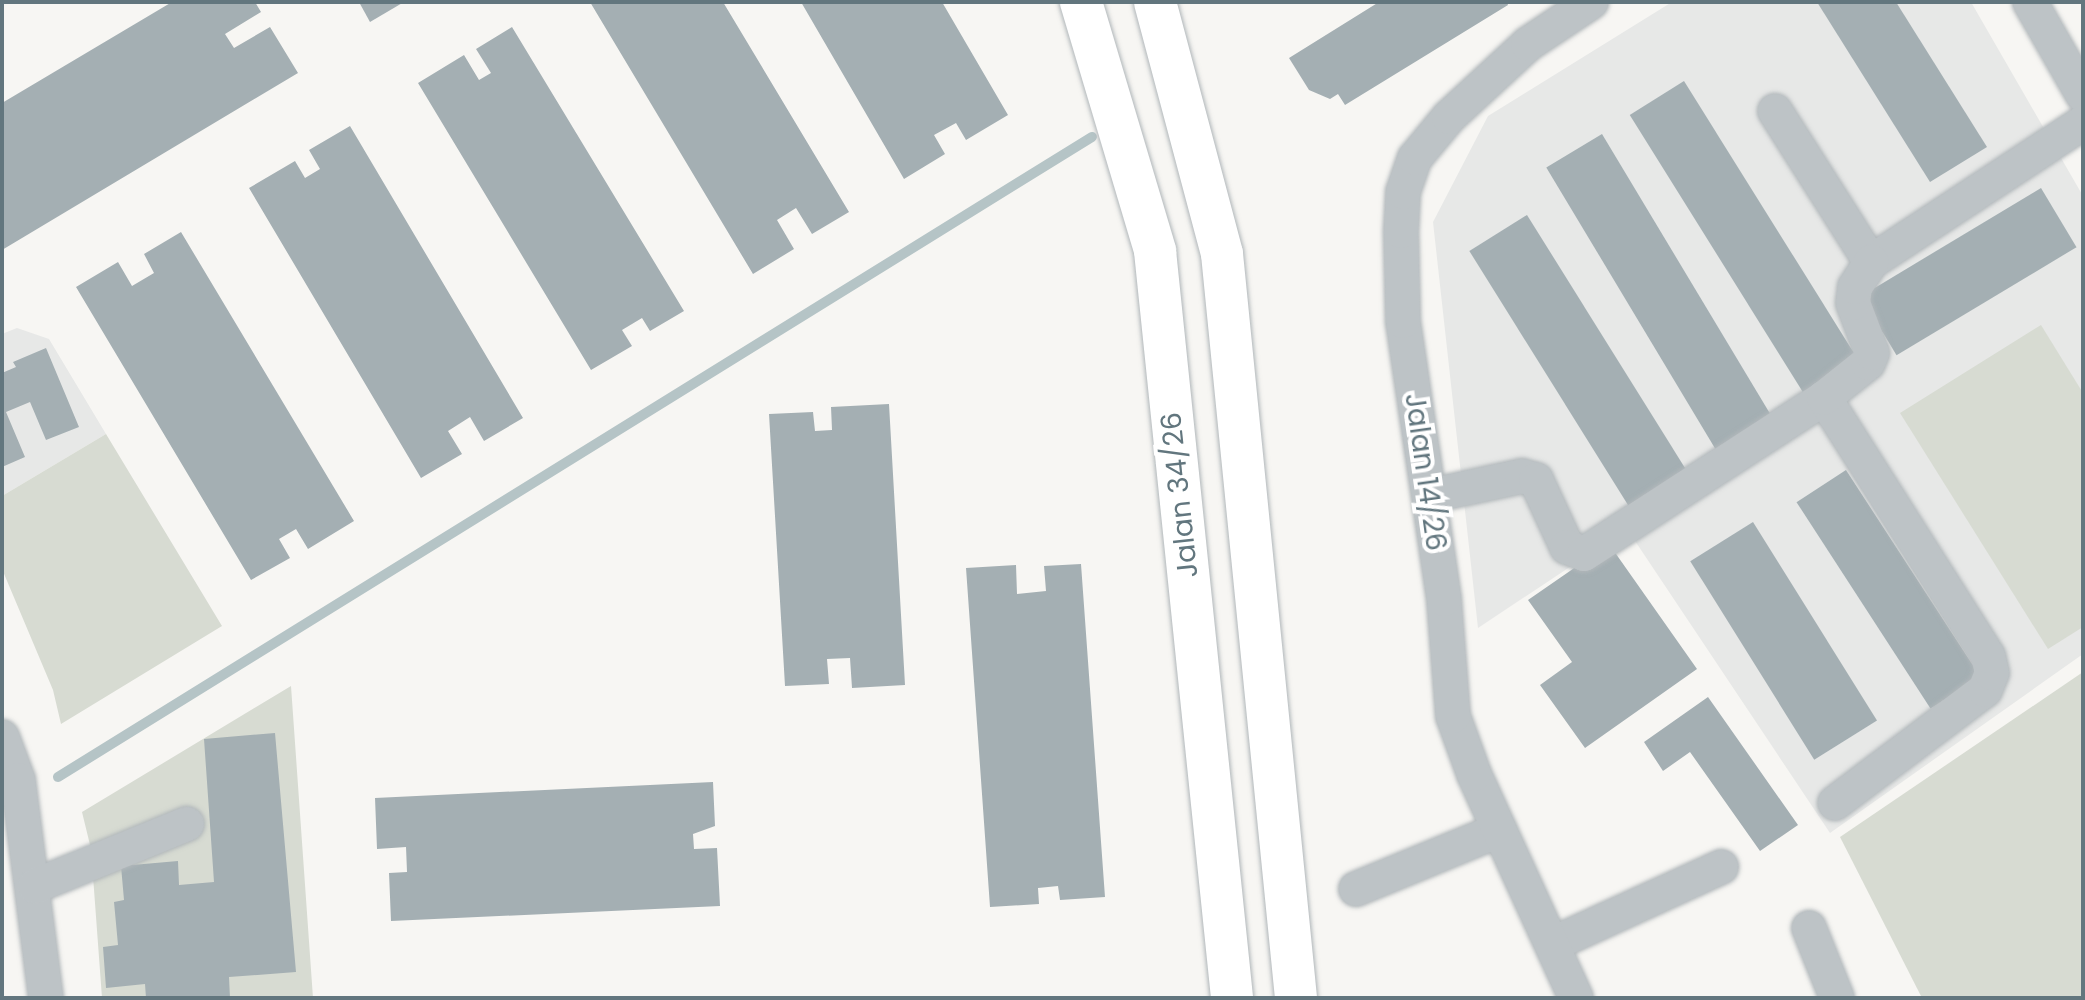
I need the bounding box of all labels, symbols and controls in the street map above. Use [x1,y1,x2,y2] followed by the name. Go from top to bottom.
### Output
[1397,391,1453,553] street label: Jalan 14/26
[1155,411,1205,579] street label: Jalan 34/26

